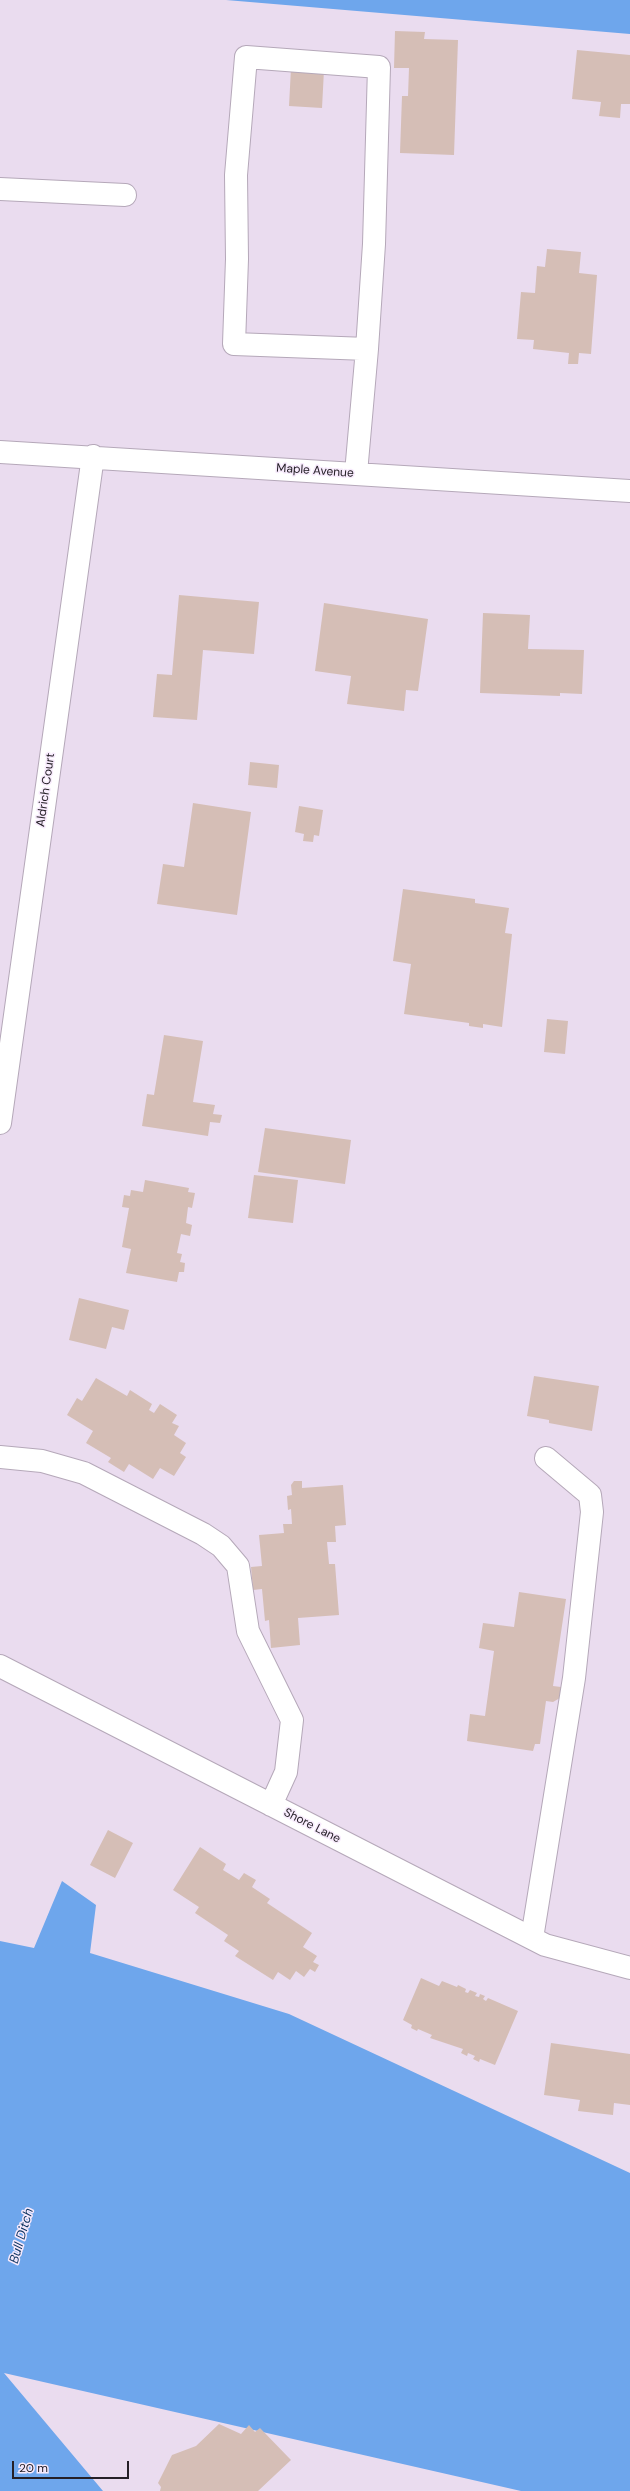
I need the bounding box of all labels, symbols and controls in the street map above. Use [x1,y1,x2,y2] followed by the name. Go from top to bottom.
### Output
[276,461,354,481] street label: Maple Avenue
[34,752,58,828] street label: Aldrich Court
[281,1806,343,1846] street label: Shore Lane
[7,2207,37,2265] water label: Bull Ditch
[14,2453,131,2479] scale bar
[19,2460,48,2476] text: 20 m

